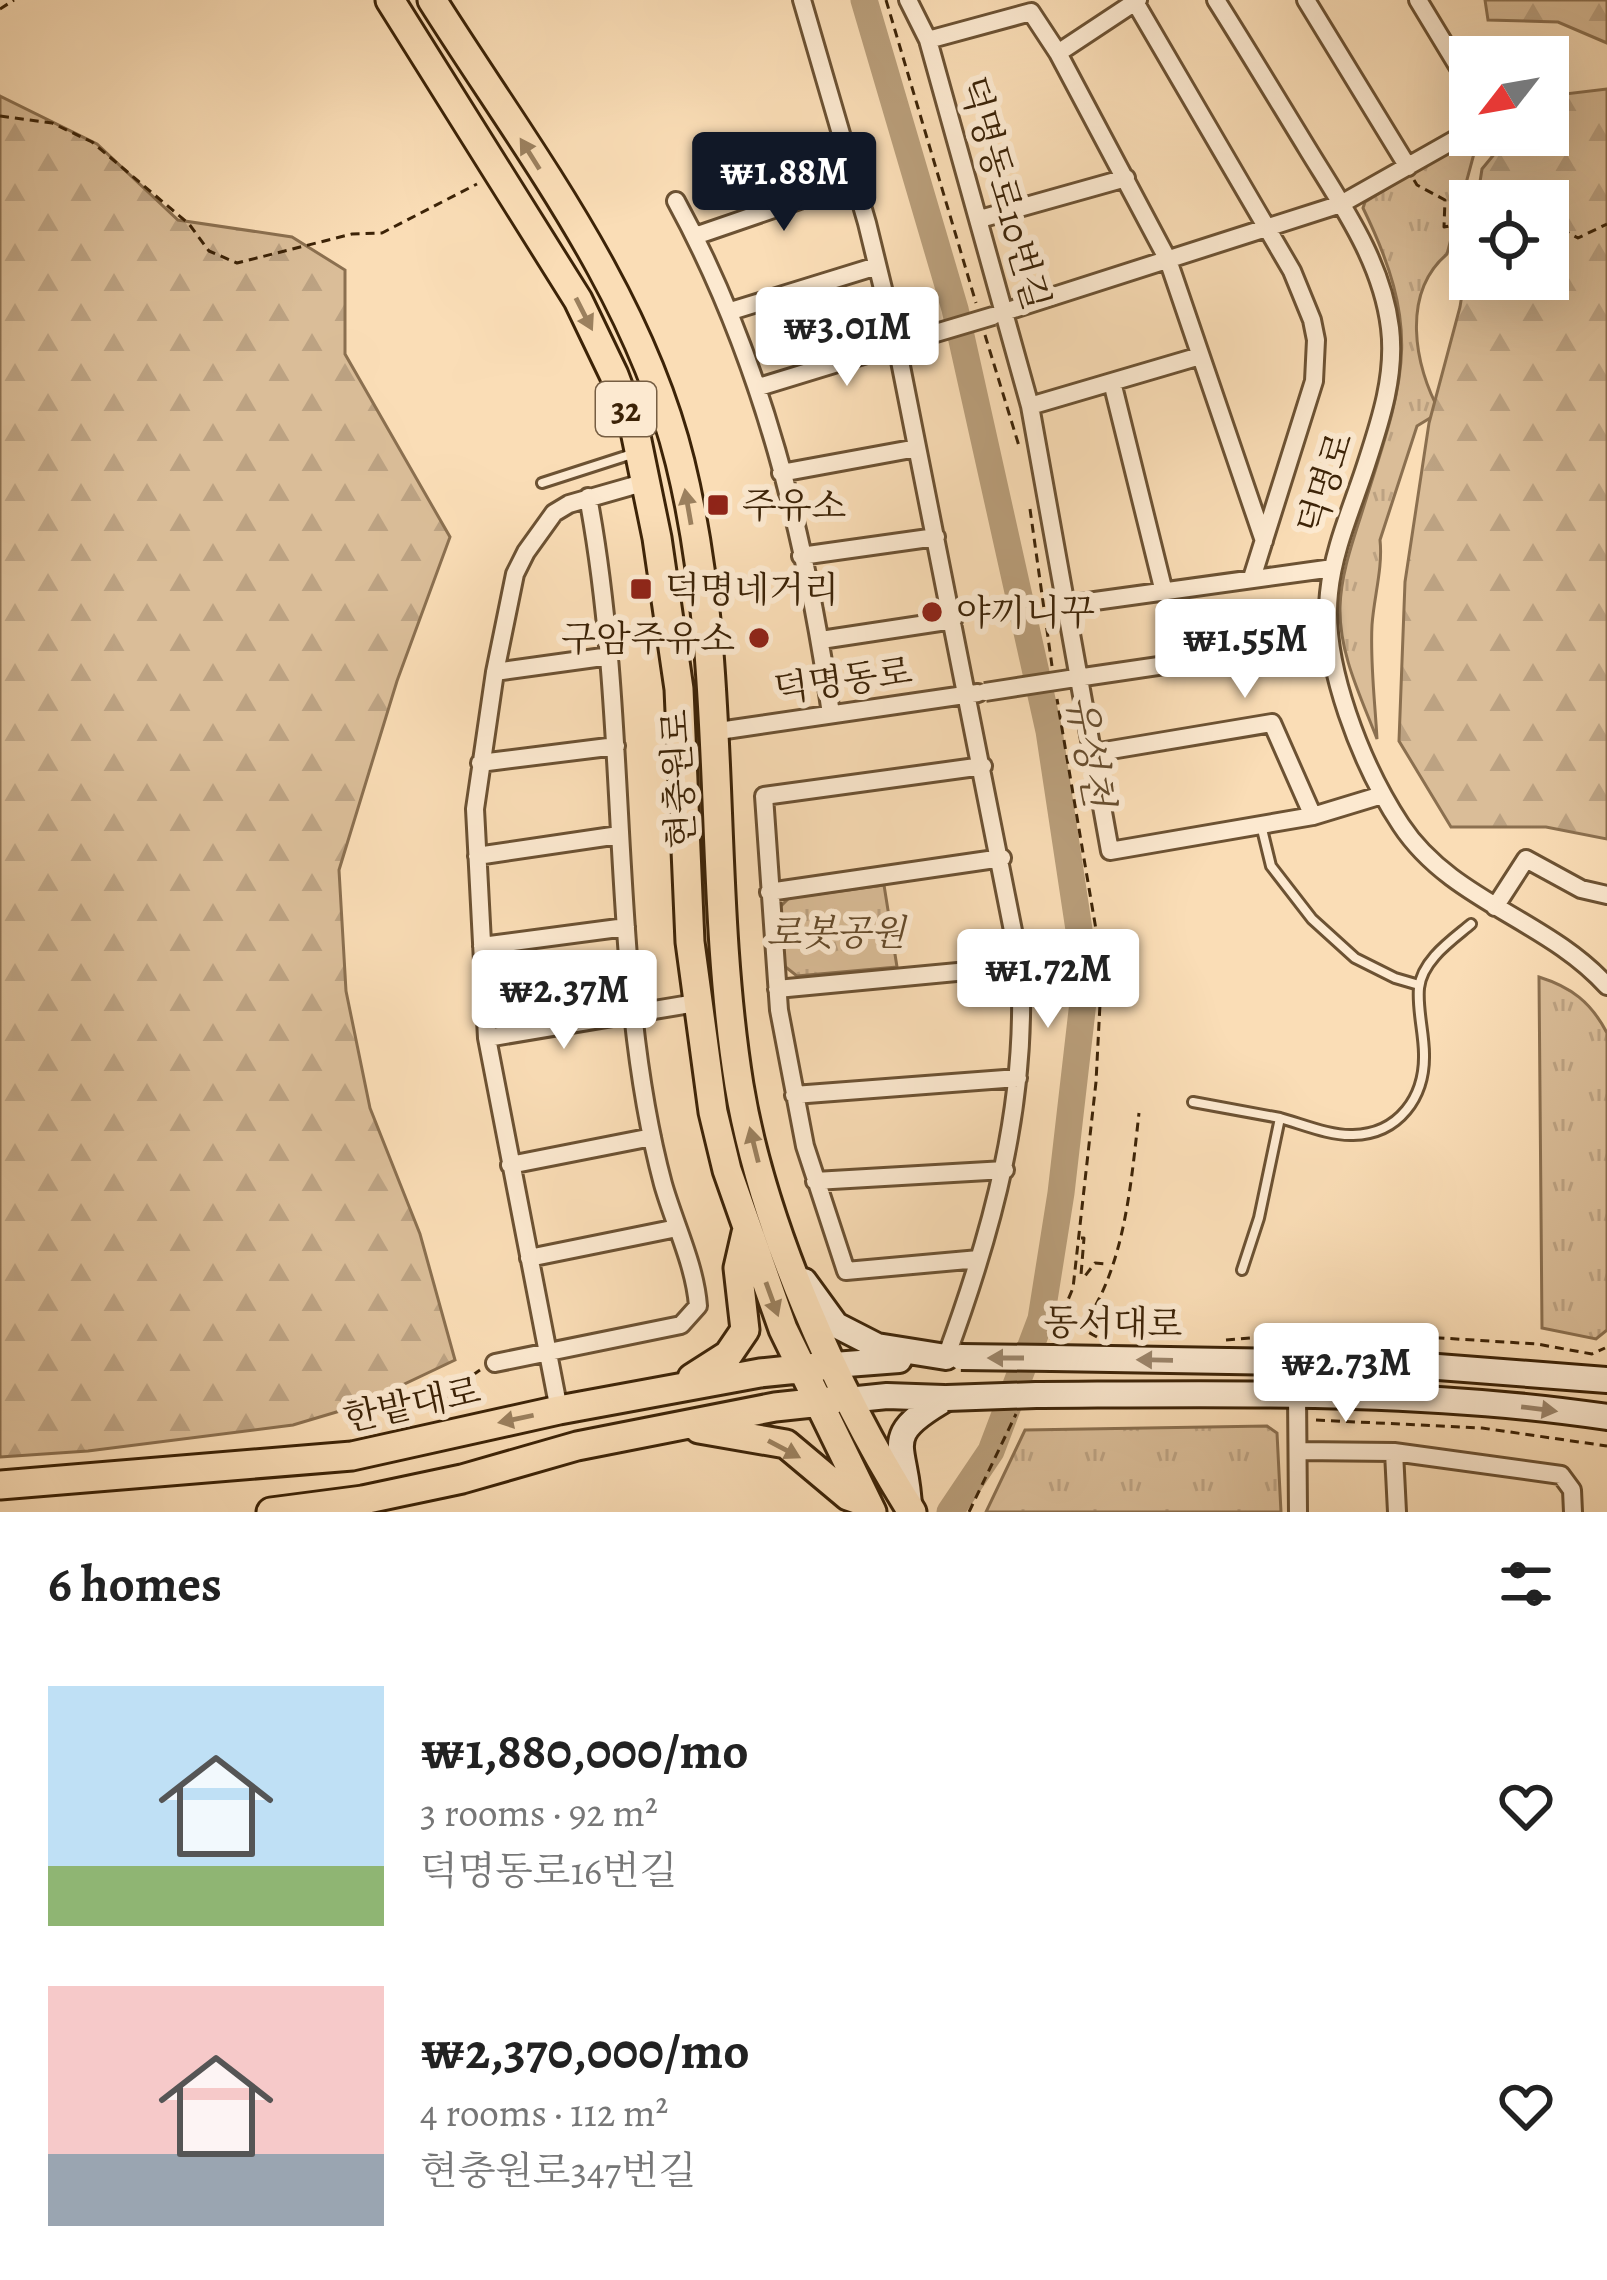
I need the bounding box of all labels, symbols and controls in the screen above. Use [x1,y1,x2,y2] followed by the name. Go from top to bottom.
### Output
[1449,36,1569,156] north arrow
[1449,36,1569,300] map controls
[948,71,1062,315] street label: 덕명동로10번길
[686,132,882,234] pin: ₩1.88M
[519,138,541,170] one-way arrow
[719,144,849,197] text: ₩1.88M
[1449,180,1569,300] button: locate
[749,287,945,389] pin: ₩3.01M
[574,297,594,332] one-way arrow
[783,299,911,352] text: ₩3.01M
[596,382,656,436] road number: 32
[1286,426,1364,540] street label: 덕명로
[742,481,847,530] place label: 주유소
[678,488,697,525] one-way arrow
[705,492,731,518] marker: 주유소
[665,565,839,614] place label: 덕명네거리
[628,576,654,602] marker: 덕명네거리
[956,588,1095,637] place label: 야끼니꾸
[919,599,945,625] marker: 야끼니꾸
[1147,599,1343,701] pin: ₩1.55M
[1182,611,1308,664] text: ₩1.55M
[561,614,735,663] place label: 구암주유소
[746,625,772,651] marker: 구암주유소
[771,646,916,714] street label: 덕명동로
[1054,691,1126,814] water label: 유성천
[650,708,706,850] street label: 현충원로
[766,908,908,957] park label: 로봇공원
[950,929,1146,1031] pin: ₩1.72M
[984,941,1112,994] text: ₩1.72M
[466,950,662,1052] pin: ₩2.37M
[499,962,629,1015] text: ₩2.37M
[744,1126,763,1163] one-way arrow
[764,1282,782,1318] one-way arrow
[1043,1297,1183,1349] street label: 동서대로
[1248,1323,1444,1425] pin: ₩2.73M
[1281,1335,1411,1388] text: ₩2.73M
[986,1348,1024,1368] one-way arrow
[1135,1350,1173,1370] one-way arrow
[339,1366,485,1442] street label: 한밭대로
[1521,1399,1558,1418] one-way arrow
[497,1411,535,1430] one-way arrow
[767,1438,801,1458] one-way arrow
[48,1549,222,1619] text: 6 homes
[1493,1551,1559,1617] icon: filters
[420,1716,749,1786] text: ₩1,880,000/mo
[144,1734,288,1878] icon: home
[1493,1773,1559,1839] icon: heart
[420,1786,658,1839] text: 3 rooms · 92 m²
[420,1844,677,1897] text: 덕명동로16번길
[420,2016,750,2086] text: ₩2,370,000/mo
[144,2034,288,2178] icon: home
[1493,2073,1559,2139] icon: heart
[420,2086,668,2139] text: 4 rooms · 112 m²
[420,2144,696,2197] text: 현충원로347번길

